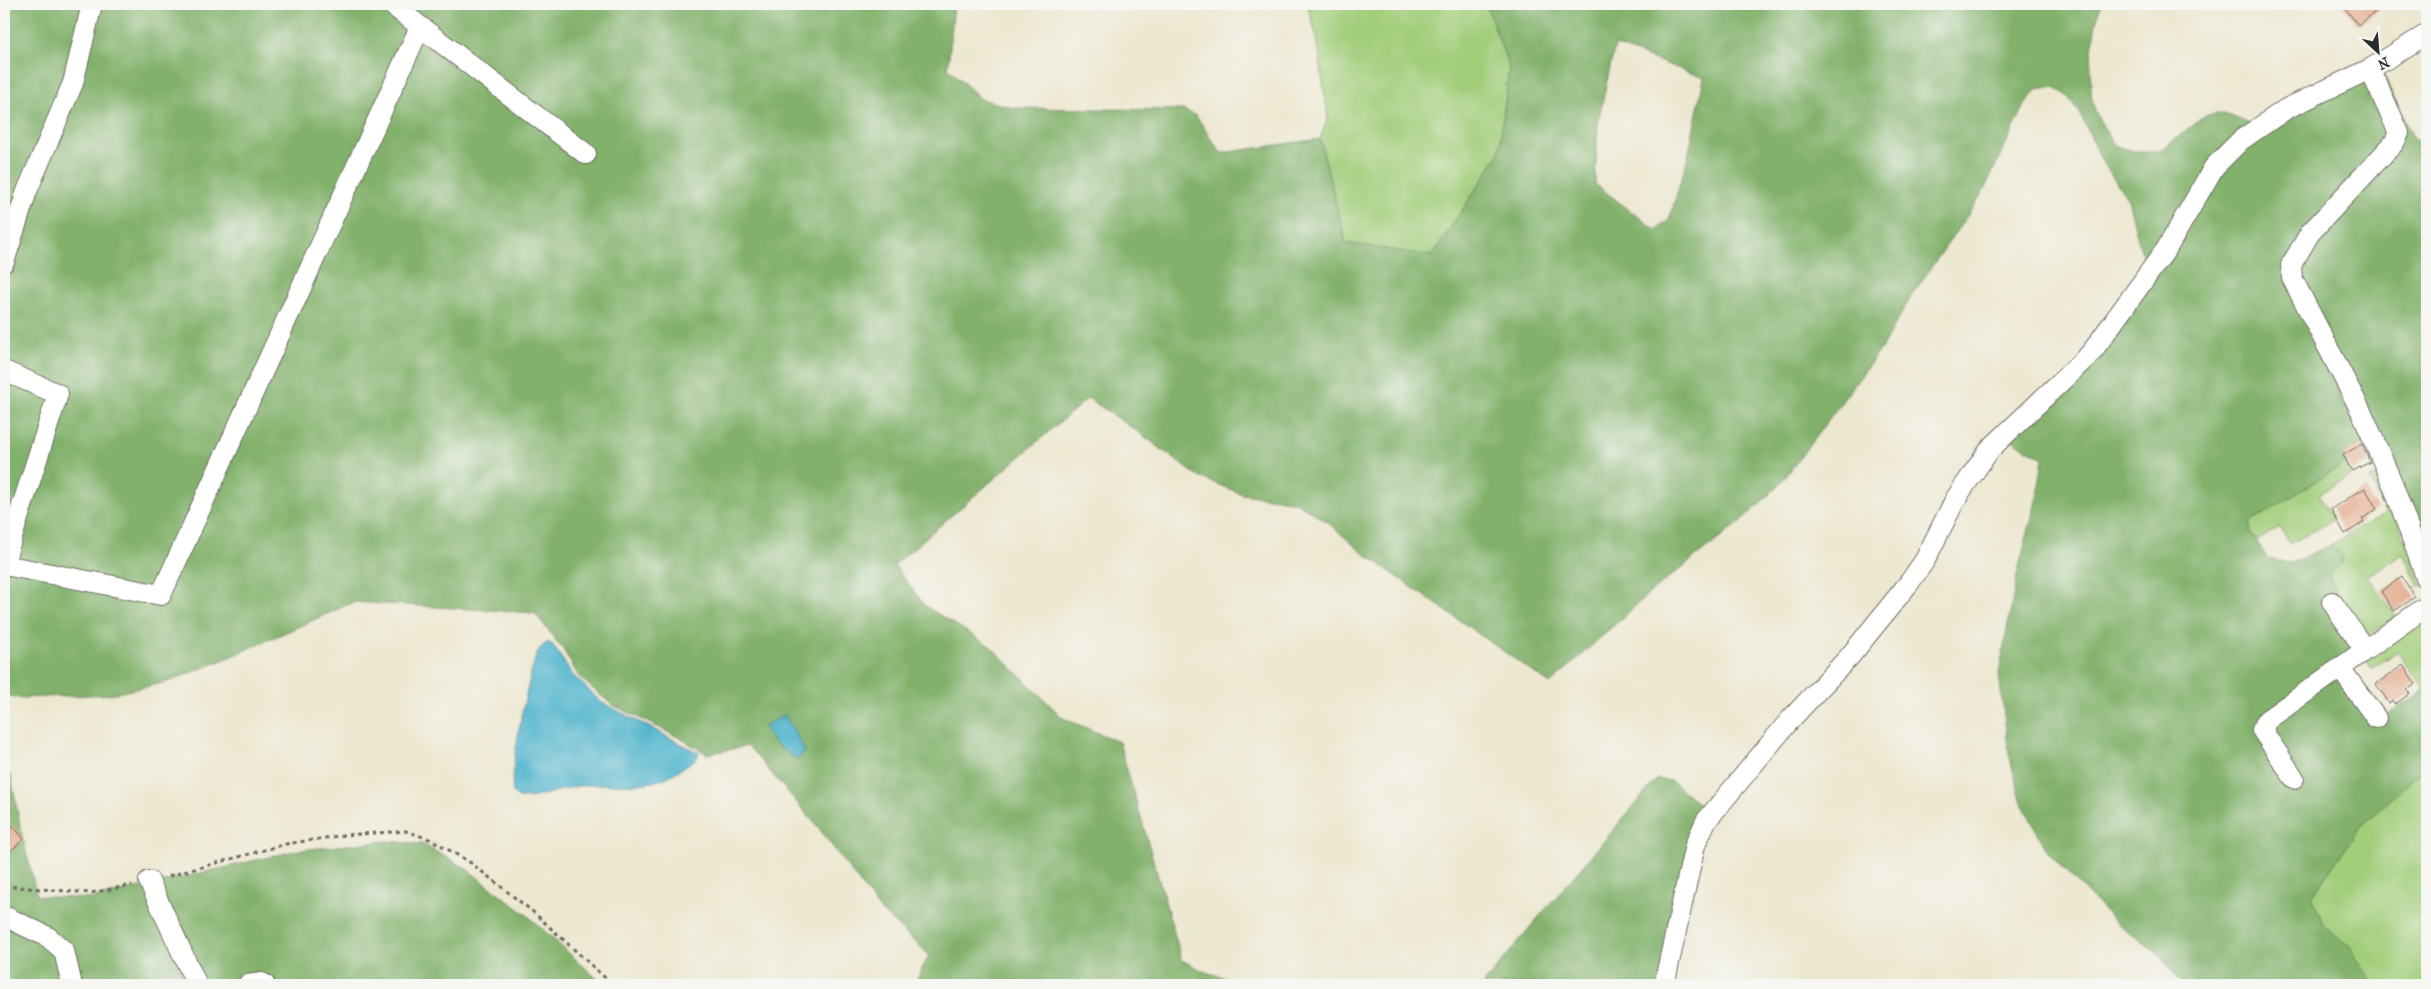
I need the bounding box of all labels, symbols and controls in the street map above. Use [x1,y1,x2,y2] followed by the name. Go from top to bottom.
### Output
[2354,28,2404,78] north arrow
[2375,53,2392,73] text: N

